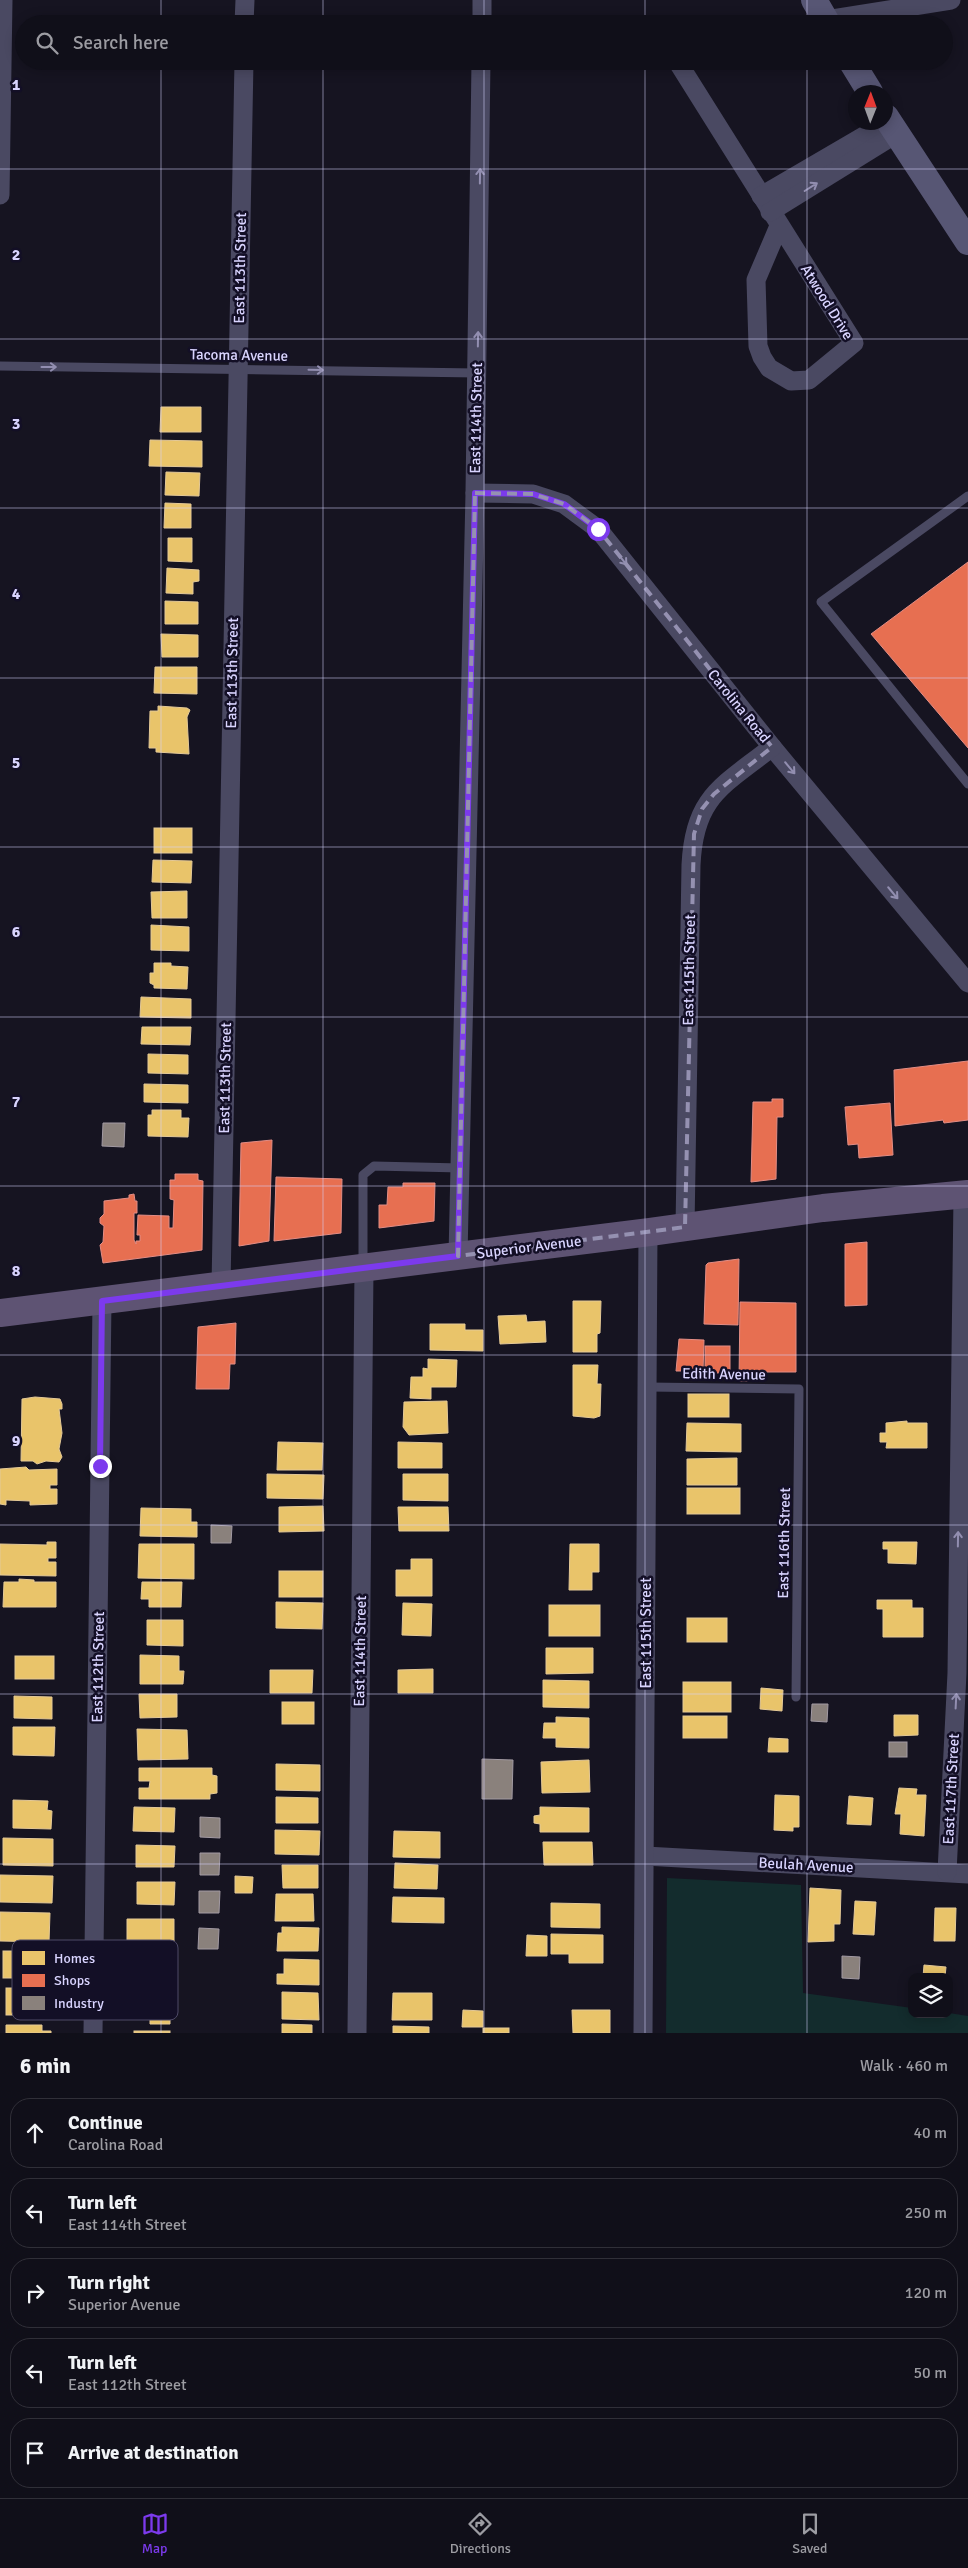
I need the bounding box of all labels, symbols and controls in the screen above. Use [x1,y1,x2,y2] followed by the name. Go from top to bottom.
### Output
[15,15,953,70] search box
[33,29,61,57] icon: search
[73,31,169,55] text: Search here
[12,75,21,95] text: 1
[848,85,893,130] north arrow
[475,169,485,185] one-way arrow
[804,181,818,191] one-way arrow
[230,212,250,324] street label: East 113th Street
[12,245,20,265] text: 2
[797,261,857,343] street label: Atwood Drive
[473,331,483,348] one-way arrow
[190,345,288,365] street label: Tacoma Avenue
[40,362,56,372] one-way arrow
[466,362,486,474] street label: East 114th Street
[308,365,324,375] one-way arrow
[12,414,20,434] text: 3
[587,518,610,541] route start
[616,552,627,565] one-way arrow
[12,584,21,604] text: 4
[222,617,242,729] street label: East 113th Street
[704,666,774,746] street label: Carolina Road
[12,753,20,773] text: 5
[784,761,795,774] one-way arrow
[888,886,899,899] one-way arrow
[679,914,699,1026] street label: East 115th Street
[12,922,21,942] text: 6
[215,1022,235,1134] street label: East 113th Street
[12,1092,21,1112] text: 7
[476,1232,582,1262] street label: Superior Avenue
[12,1261,21,1281] text: 8
[682,1364,766,1384] street label: Edith Avenue
[12,1431,21,1451] text: 9
[89,1455,112,1478] route end
[774,1487,794,1599] street label: East 116th Street
[954,1531,963,1547] one-way arrow
[637,1577,655,1689] street label: East 115th Street
[350,1595,370,1707] street label: East 114th Street
[88,1611,108,1723] street label: East 112th Street
[951,1693,960,1709] one-way arrow
[939,1733,963,1845] street label: East 117th Street
[758,1854,854,1876] street label: Beulah Avenue
[12,1940,178,2020] legend
[54,1950,95,1967] text: Homes
[54,1972,90,1989] text: Shops
[908,1973,953,2018] map controls
[908,1973,953,2018] button: layers
[54,1995,104,2012] text: Industry
[20,2053,71,2079] text: 6 min
[860,2056,948,2076] text: Walk · 460 m
[68,2111,143,2135] text: Continue
[21,2119,49,2147] icon: ahead
[913,2123,947,2143] text: 40 m
[68,2135,163,2155] text: Carolina Road
[68,2191,137,2215] text: Turn left
[21,2199,49,2227] icon: left
[905,2203,947,2223] text: 250 m
[68,2215,187,2235] text: East 114th Street
[68,2271,150,2295] text: Turn right
[21,2279,49,2307] icon: right
[905,2283,947,2303] text: 120 m
[68,2295,180,2315] text: Superior Avenue
[68,2351,137,2375] text: Turn left
[21,2359,49,2387] icon: left
[913,2363,947,2383] text: 50 m
[68,2375,187,2395] text: East 112th Street
[21,2439,49,2467] icon: arrive
[68,2441,239,2465] text: Arrive at destination
[141,2510,169,2557] tab: Map
[450,2510,511,2557] tab: Directions
[792,2510,827,2557] tab: Saved

